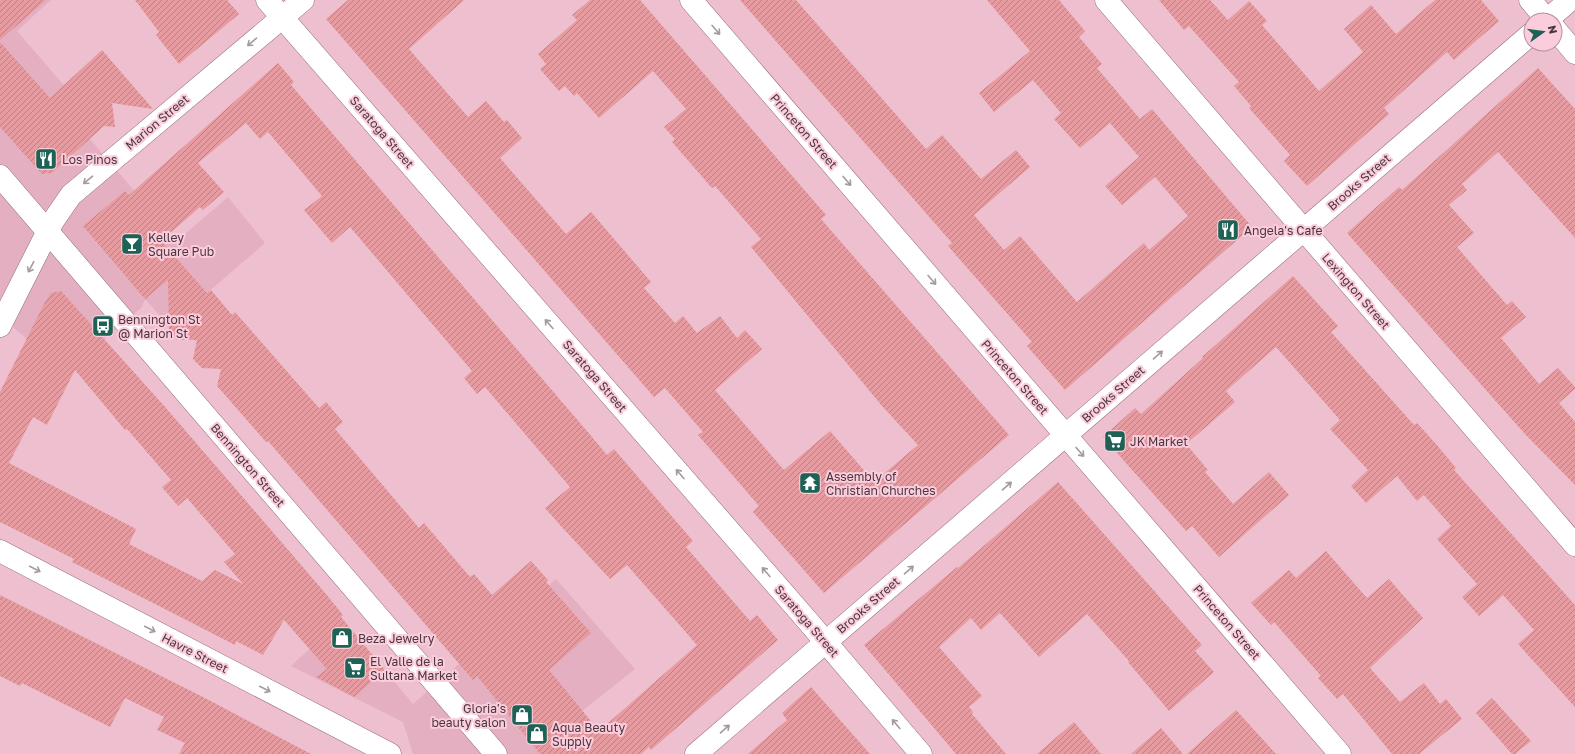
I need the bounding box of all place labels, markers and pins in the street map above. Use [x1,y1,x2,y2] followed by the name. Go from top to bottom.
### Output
[33,146,59,172] restaurant icon: Los Pinos
[62,152,117,167] place label: Los Pinos
[1215,217,1241,243] restaurant icon: Angela's Cafe
[1244,223,1322,238] place label: Angela's Cafe
[148,230,214,259] place label: Kelley Square Pub
[119,231,145,257] bar icon: Kelley Square Pub
[118,312,201,341] place label: Bennington St @ Marion St
[90,313,116,339] bus stop icon: Bennington St @ Marion St
[1102,428,1128,454] supermarket icon: JK Market
[1130,434,1188,449] place label: JK Market
[826,469,936,498] place label: Assembly of Christian Churches
[797,470,823,496] temple icon: Assembly of Christian Churches
[329,625,355,651] shop icon: Beza Jewelry
[358,631,435,646] place label: Beza Jewelry
[370,654,458,683] place label: El Valle de la Sultana Market
[342,655,368,681] supermarket icon: El Valle de la Sultana Market
[431,701,506,730] place label: Gloria's beauty salon
[509,702,535,728] shop icon: Gloria's beauty salon
[552,720,625,749] place label: Aqua Beauty Supply
[524,721,550,747] shop icon: Aqua Beauty Supply

